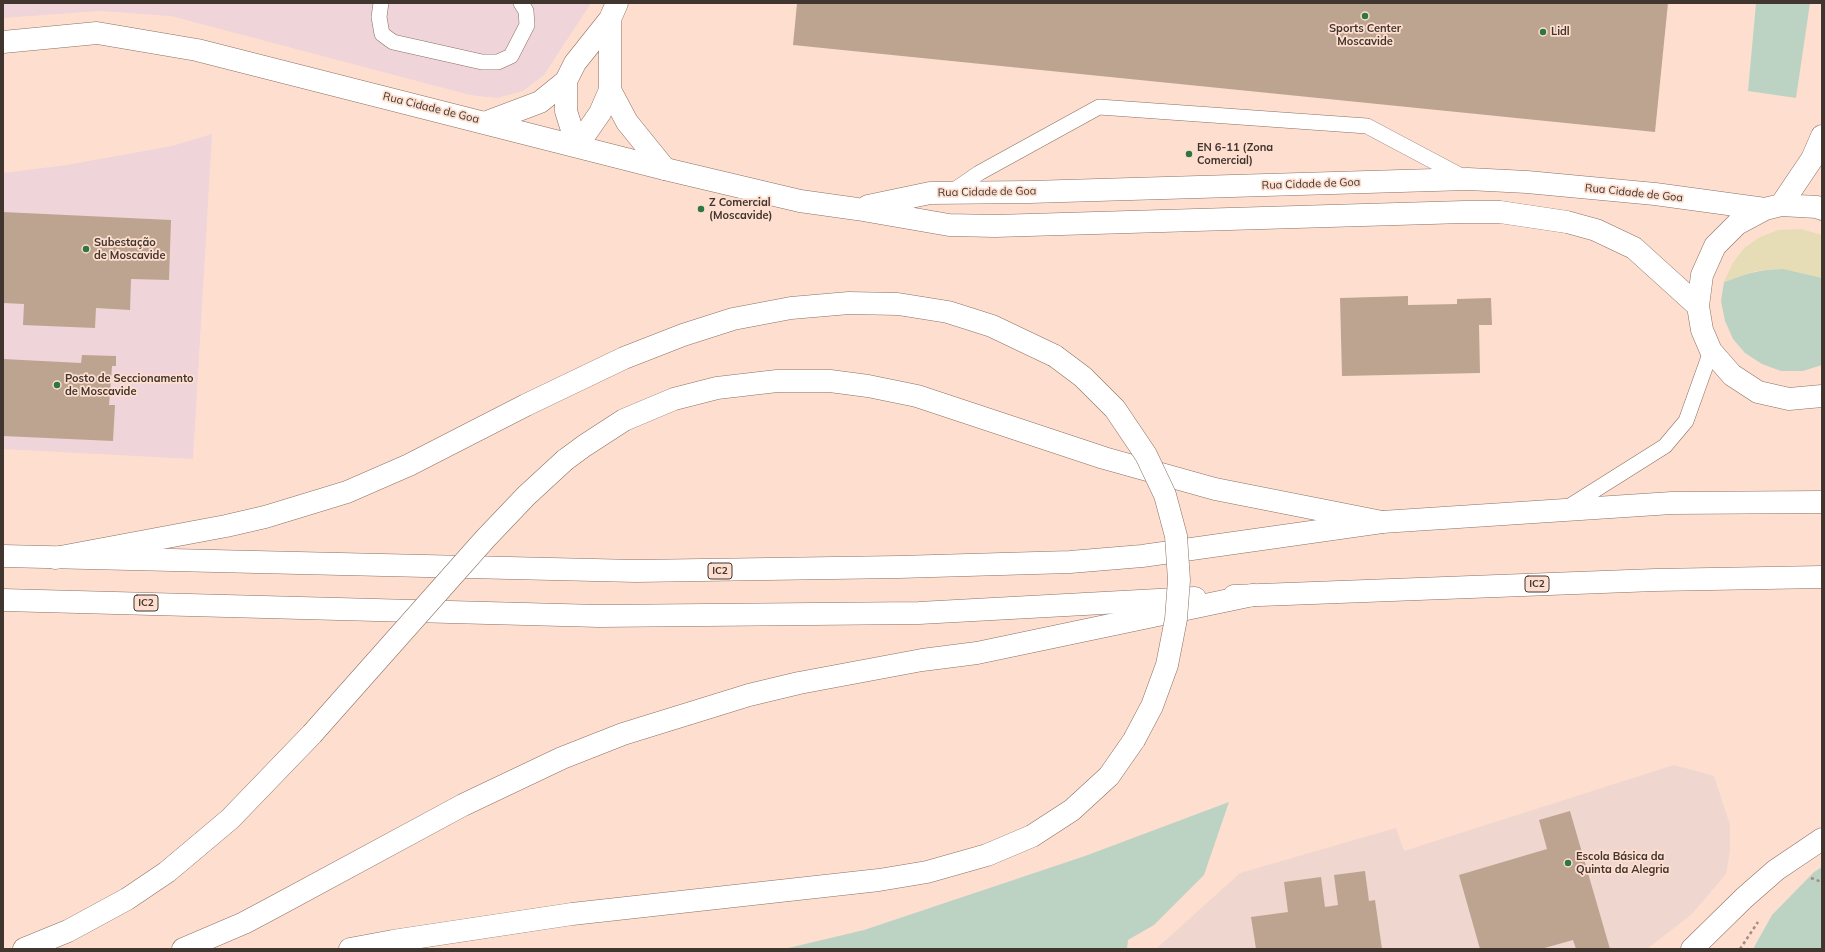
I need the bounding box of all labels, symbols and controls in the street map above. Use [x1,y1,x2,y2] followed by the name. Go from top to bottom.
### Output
[1360,11,1370,21] marker: Sports Center Moscavide
[1329,22,1401,48] place label: Sports Center Moscavide
[1551,25,1570,39] place label: Lidl
[1538,27,1548,37] marker: Lidl
[382,90,480,126] street label: Rua Cidade de Goa
[1197,141,1273,167] place label: EN 6-11 (Zona Comercial)
[1184,149,1194,159] marker: EN 6-11 (Zona Comercial)
[1261,176,1361,192] street label: Rua Cidade de Goa
[1584,181,1684,205] street label: Rua Cidade de Goa
[938,185,1036,199] street label: Rua Cidade de Goa
[709,196,772,222] place label: Z Comercial (Moscavide)
[696,204,706,214] marker: Z Comercial (Moscavide)
[94,236,165,262] place label: Subestação de Moscavide
[81,244,91,254] marker: Subestação de Moscavide
[65,372,194,398] place label: Posto de Seccionamento de Moscavide
[52,380,62,390] marker: Posto de Seccionamento de Moscavide
[708,563,732,579] road number: IC2
[1525,576,1549,592] road number: IC2
[134,595,158,611] road number: IC2
[1576,850,1669,876] place label: Escola Básica da Quinta da Alegria
[1563,858,1573,868] marker: Escola Básica da Quinta da Alegria

